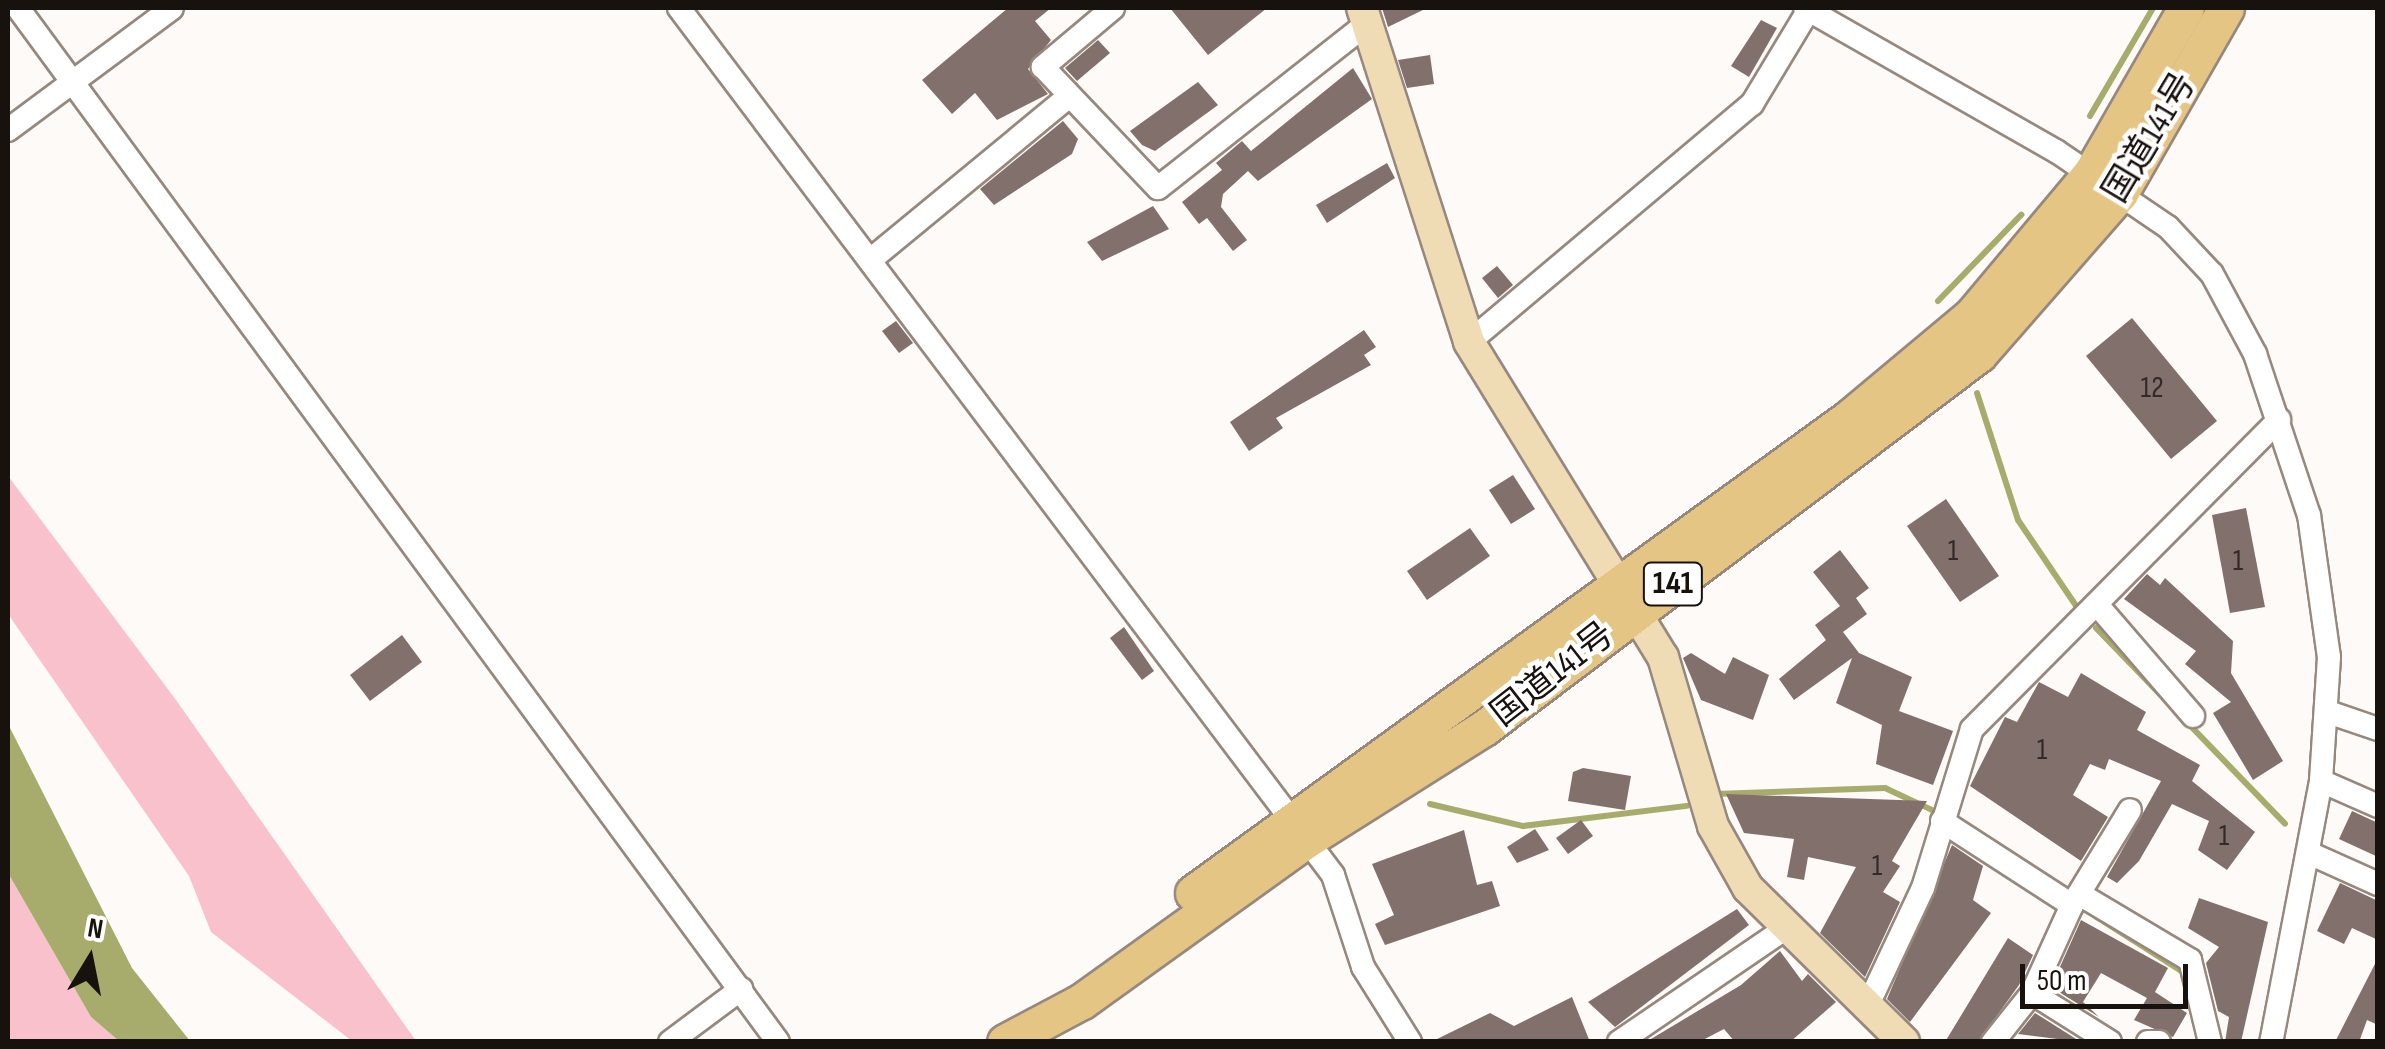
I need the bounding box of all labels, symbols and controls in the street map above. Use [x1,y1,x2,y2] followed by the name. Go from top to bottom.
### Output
[2095,65,2205,211] street label: 国道141号
[2140,370,2164,406] house number: 12
[1948,533,1958,569] house number: 1
[2233,543,2243,579] house number: 1
[1640,557,1706,611] road number: 141
[1483,614,1623,736] street label: 国道141号
[2037,732,2047,768] house number: 1
[2219,818,2229,854] house number: 1
[1872,848,1882,884] house number: 1
[40,909,140,1009] north arrow
[85,911,106,947] text: N
[2025,944,2192,1006] scale bar
[2037,963,2086,999] text: 50 m

